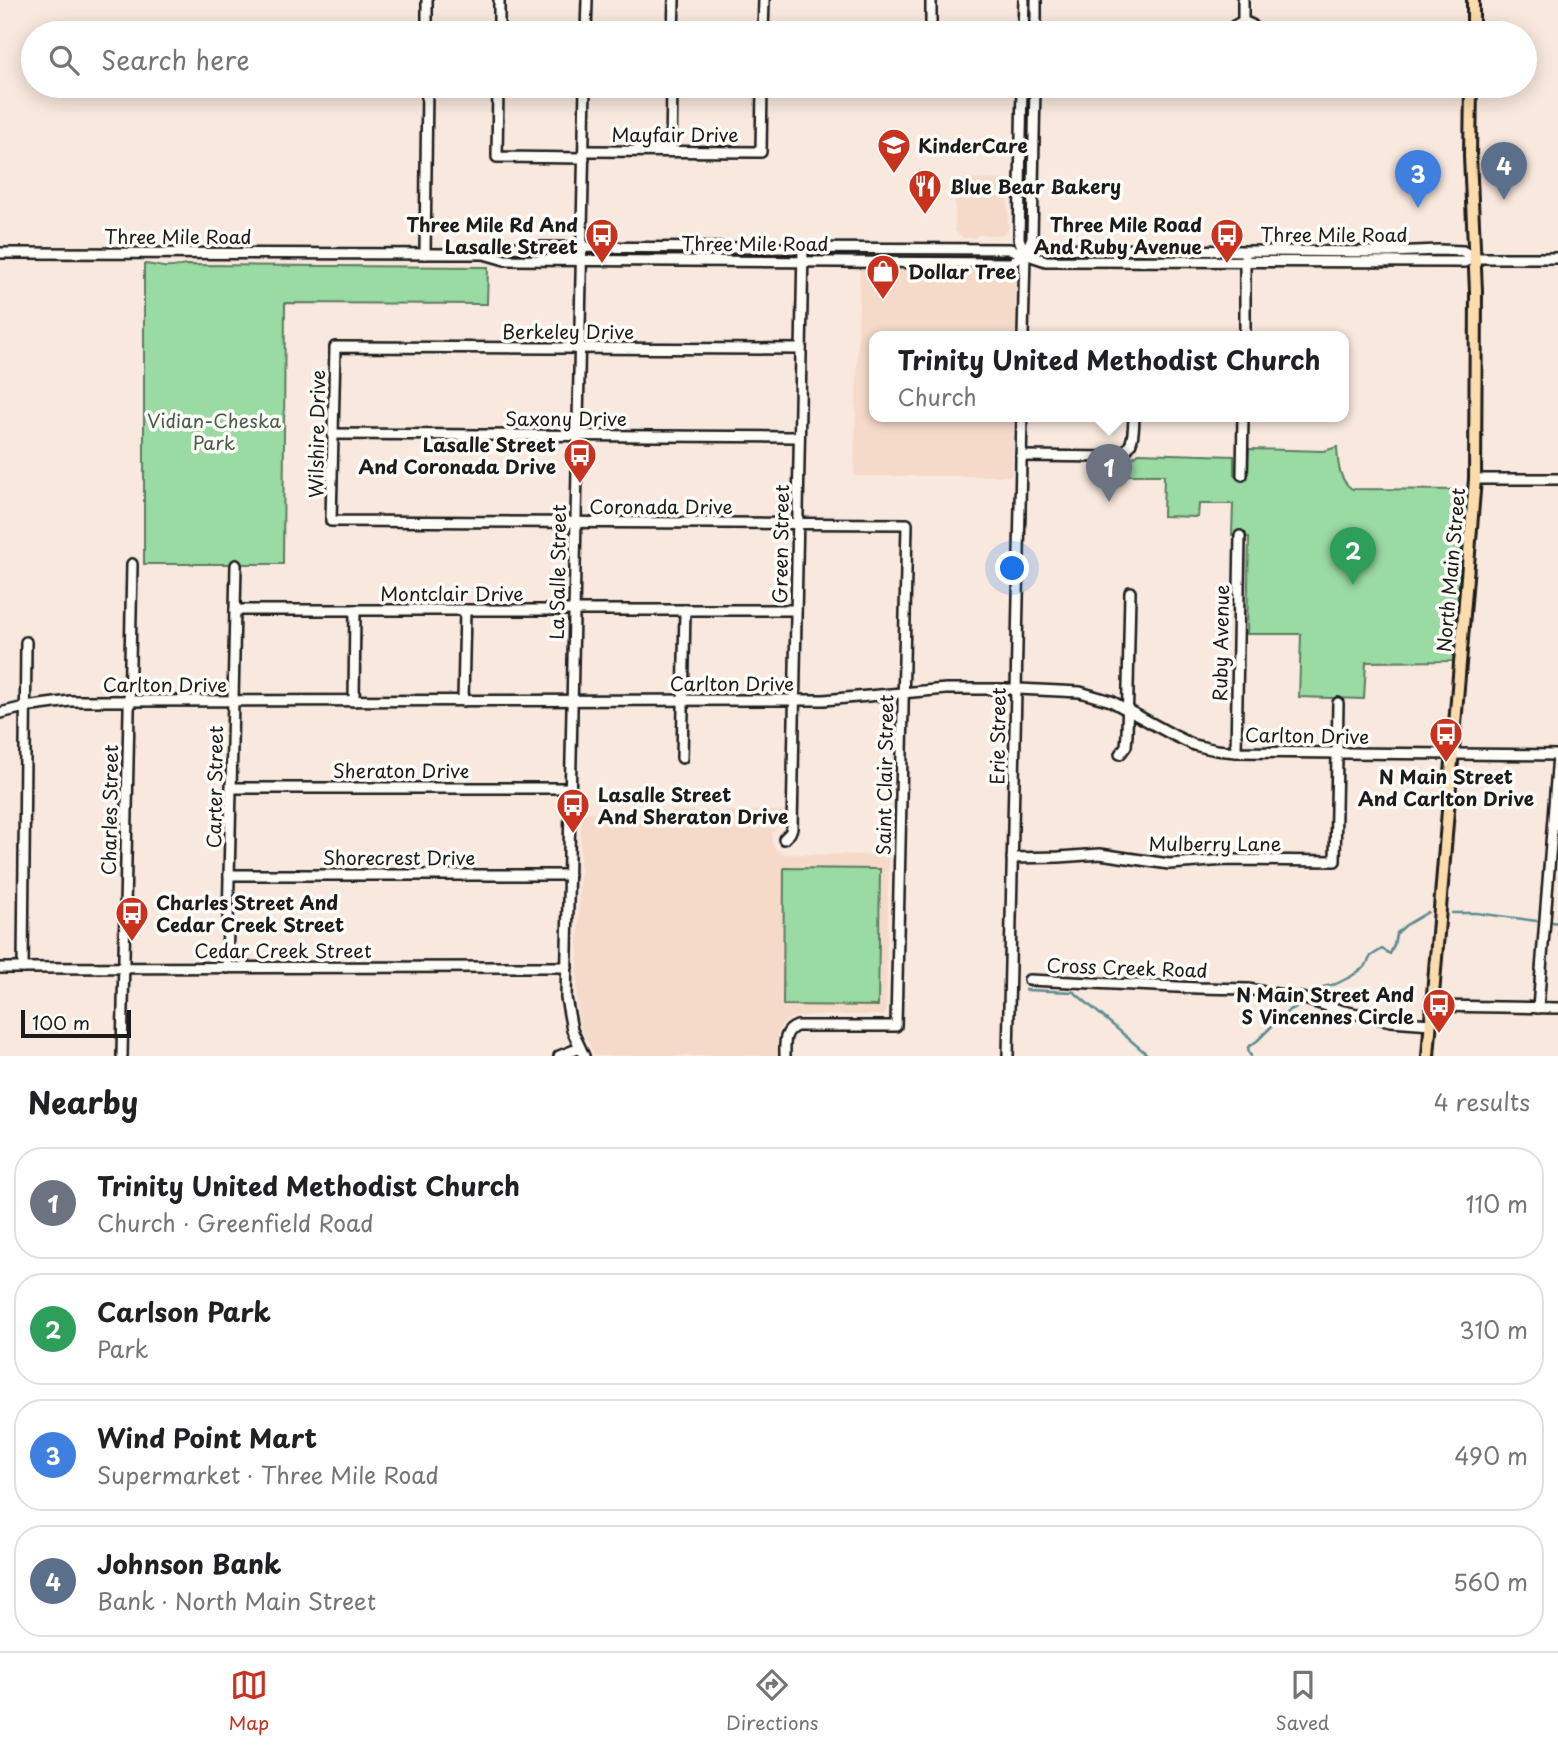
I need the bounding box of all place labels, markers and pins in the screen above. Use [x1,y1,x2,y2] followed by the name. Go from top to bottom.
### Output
[875,126,913,175] school or university icon: KinderCare
[918,131,1028,159] place label: KinderCare
[1481,142,1527,200] pin: 4
[1395,150,1441,208] pin: 3
[906,167,944,216] restaurant icon: Blue Bear Bakery
[950,172,1121,200] place label: Blue Bear Bakery
[406,210,578,260] place label: Three Mile Rd And Lasalle Street
[1034,210,1202,260] place label: Three Mile Road And Ruby Avenue
[583,216,621,265] bus stop icon: Three Mile Rd And Lasalle Street
[1208,216,1246,265] bus stop icon: Three Mile Road And Ruby Avenue
[864,252,902,301] shop icon: Dollar Tree
[908,257,1017,285] place label: Dollar Tree
[358,430,556,480] place label: Lasalle Street And Coronada Drive
[561,436,599,485] bus stop icon: Lasalle Street And Coronada Drive
[1086,444,1132,502] pin: 1
[1330,527,1376,585] pin: 2
[1427,715,1465,764] bus stop icon: N Main Street And Carlton Drive
[1358,762,1534,812] place label: N Main Street And Carlton Drive
[598,780,788,830] place label: Lasalle Street And Sheraton Drive
[554,786,592,835] bus stop icon: Lasalle Street And Sheraton Drive
[156,888,344,938] place label: Charles Street And Cedar Creek Street
[113,894,151,943] bus stop icon: Charles Street And Cedar Creek Street
[1236,980,1414,1030] place label: N Main Street And S Vincennes Circle
[1420,986,1458,1035] bus stop icon: N Main Street And S Vincennes Circle

